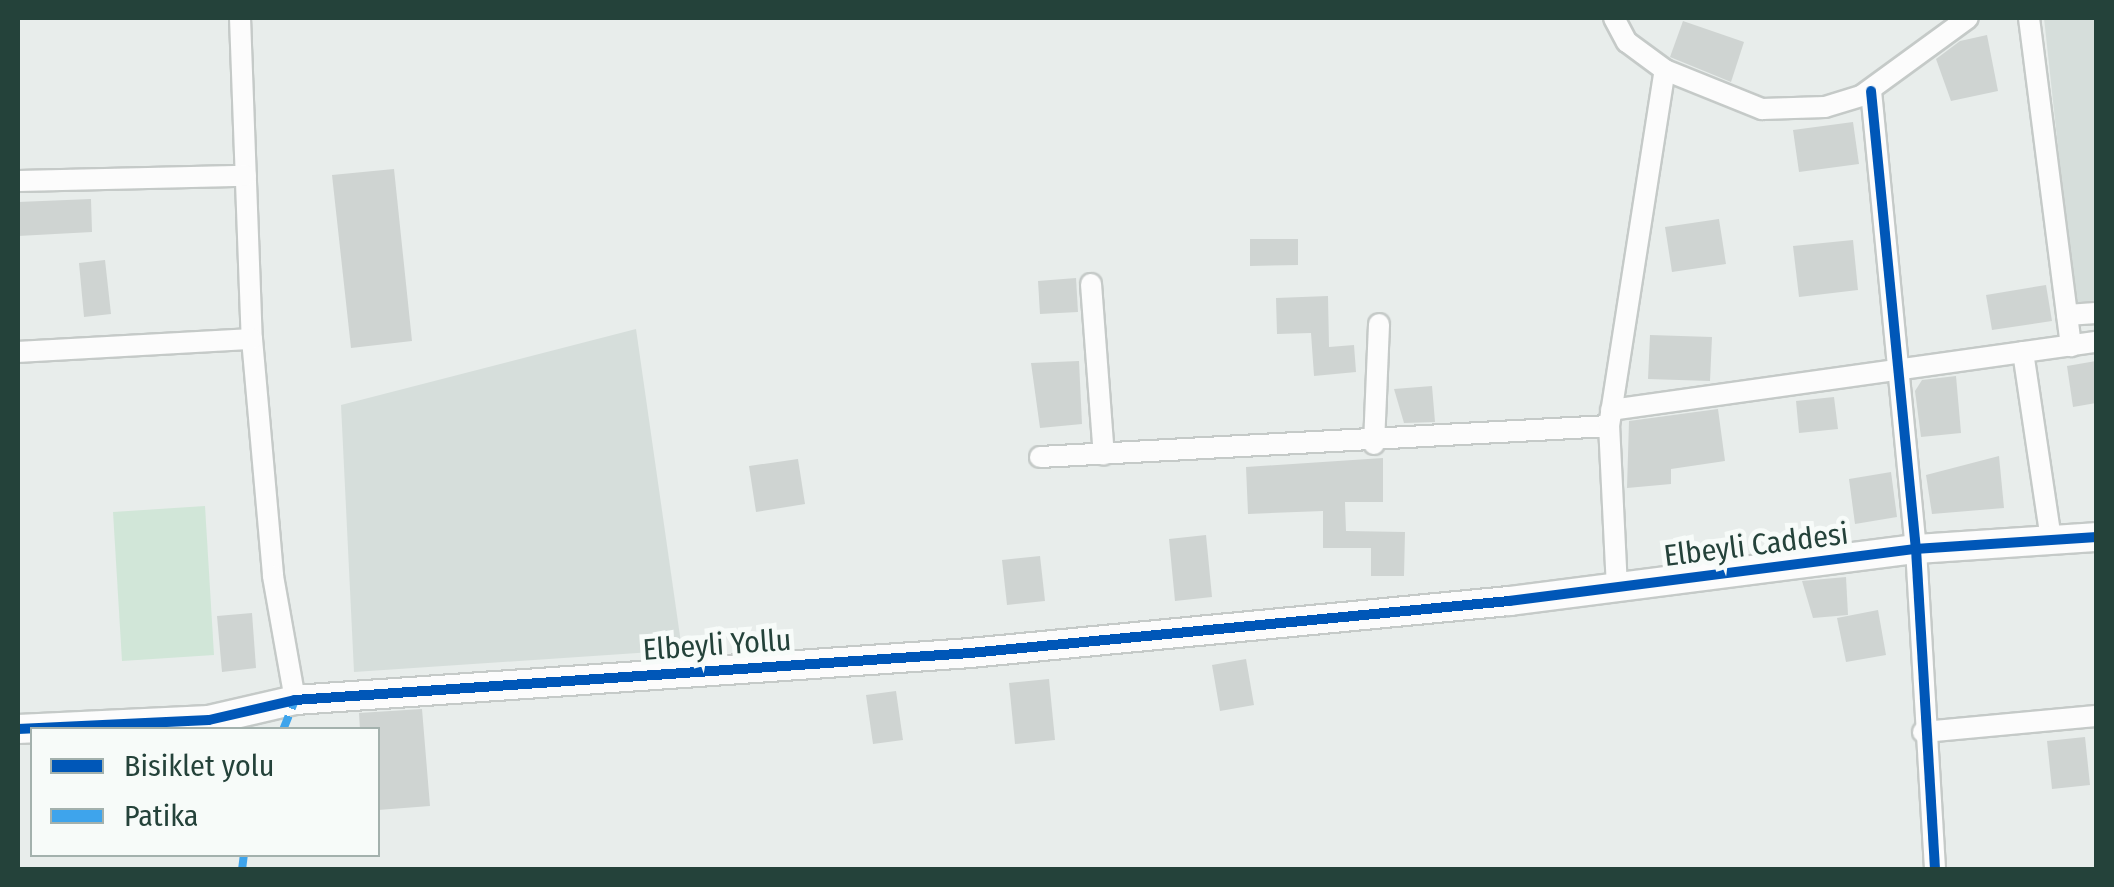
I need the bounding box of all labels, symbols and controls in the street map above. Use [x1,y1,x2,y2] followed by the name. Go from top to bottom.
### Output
[1662,516,1850,574] street label: Elbeyli Caddesi
[642,622,792,668] street label: Elbeyli Yollu
[30,727,380,857] legend
[124,748,274,784] text: Bisiklet yolu
[124,798,198,834] text: Patika

